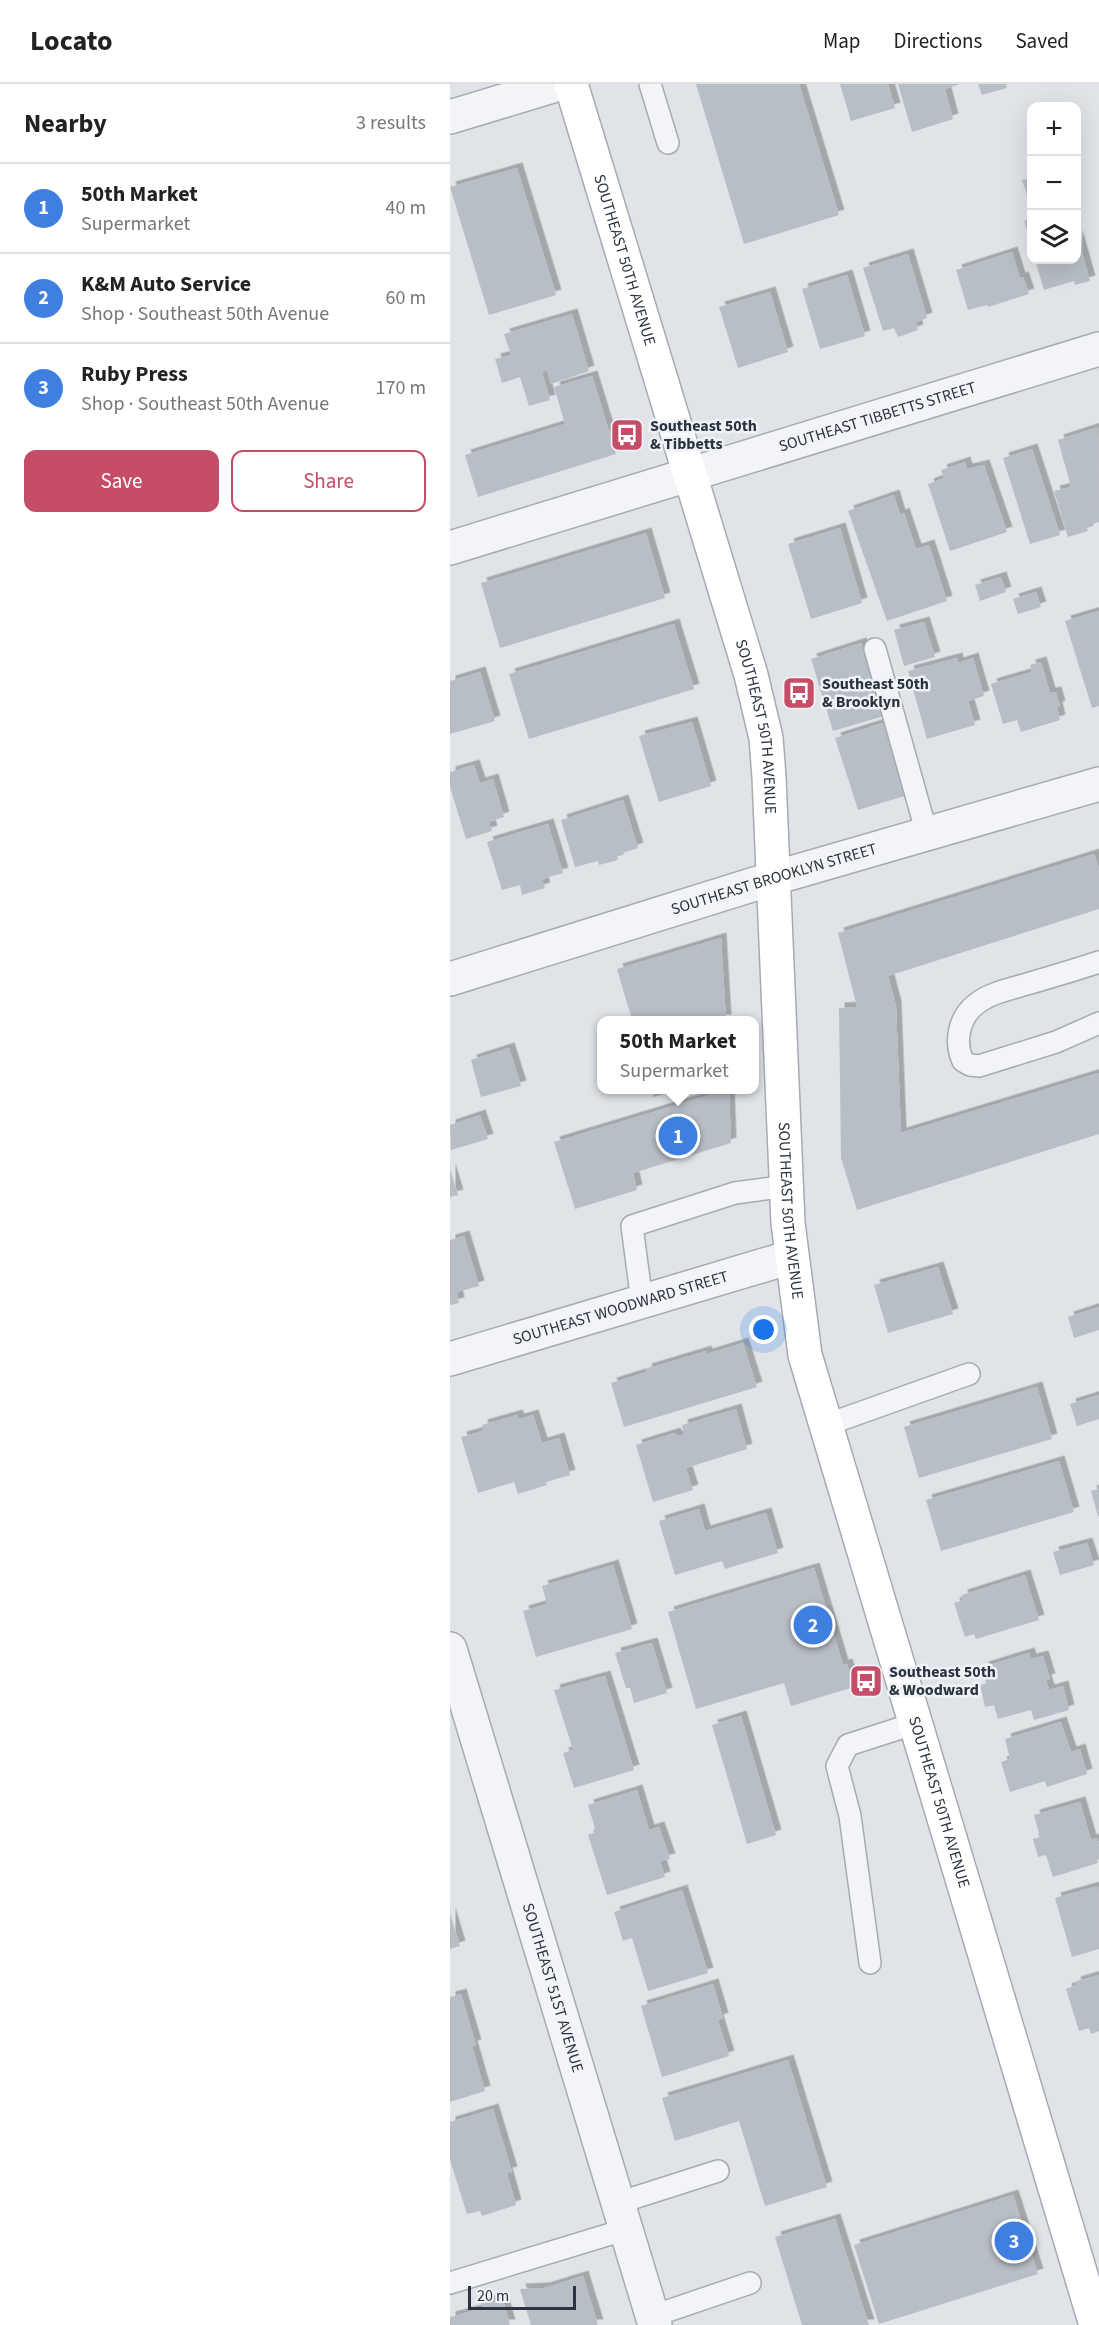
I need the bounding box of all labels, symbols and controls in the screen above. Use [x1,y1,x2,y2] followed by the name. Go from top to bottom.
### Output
[30,21,112,61] text: Locato
[823,26,861,56] text: Map
[894,26,982,56] text: Directions
[1015,26,1069,56] text: Saved
[1027,102,1081,264] map controls
[1027,102,1081,156] button: +
[24,105,107,142] text: Nearby
[356,109,426,137] text: 3 results
[1027,156,1081,210] button: −
[588,172,661,348] street label: SOUTHEAST 50TH AVENUE
[81,178,198,210] text: 50th Market
[38,194,49,222] text: 1
[386,194,426,222] text: 40 m
[81,210,190,238] text: Supermarket
[1027,210,1081,264] button: layers
[81,268,251,300] text: K&M Auto Service
[38,284,49,312] text: 2
[386,284,426,312] text: 60 m
[81,300,329,328] text: Shop · Southeast 50th Avenue
[81,358,188,390] text: Ruby Press
[38,374,49,402] text: 3
[376,374,426,402] text: 170 m
[776,376,979,458] street label: SOUTHEAST TIBBETTS STREET
[81,390,329,418] text: Shop · Southeast 50th Avenue
[650,415,757,455] place label: Southeast 50th & Tibbetts
[609,417,645,453] bus stop icon: Southeast 50th & Tibbetts
[24,450,219,512] button: Save
[231,450,426,512] button: Share
[730,637,782,815] street label: SOUTHEAST 50TH AVENUE
[822,673,929,713] place label: Southeast 50th & Brooklyn
[781,675,817,711] bus stop icon: Southeast 50th & Brooklyn
[668,838,880,920] street label: SOUTHEAST BROOKLYN STREET
[597,1016,759,1094] popup
[620,1025,736,1057] text: 50th Market
[620,1057,729,1085] text: Supermarket
[658,1114,698,1158] pin: 1
[773,1121,809,1301] street label: SOUTHEAST 50TH AVENUE
[510,1265,731,1351] street label: SOUTHEAST WOODWARD STREET
[749,1315,778,1344] your location
[794,1602,832,1648] pin: 2
[889,1661,996,1701] place label: Southeast 50th & Woodward
[848,1663,884,1699] bus stop icon: Southeast 50th & Woodward
[903,1714,975,1891] street label: SOUTHEAST 50TH AVENUE
[517,1900,589,2075] street label: SOUTHEAST 51ST AVENUE
[994,2218,1034,2264] pin: 3
[468,2283,576,2310] scale bar
[477,2285,509,2307] text: 20 m

